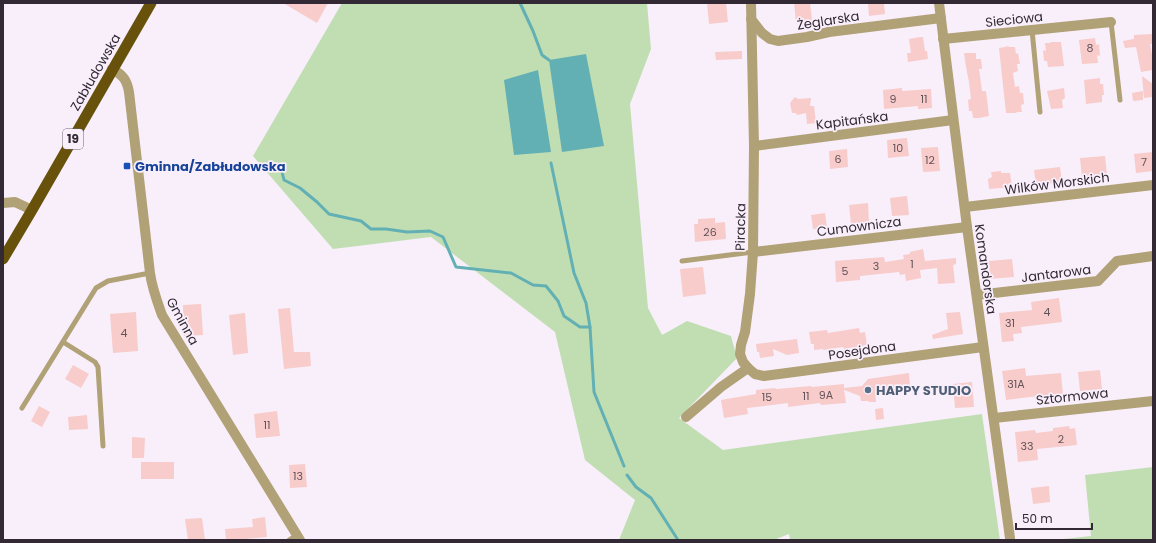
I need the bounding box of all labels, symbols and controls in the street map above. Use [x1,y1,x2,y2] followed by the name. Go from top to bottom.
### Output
[795,6,861,35] street label: Żeglarska
[984,7,1044,32] street label: Sieciowa
[66,30,125,114] street label: Zabłudowska
[1087,40,1094,56] house number: 8
[890,91,897,107] house number: 9
[920,91,928,107] house number: 11
[815,107,889,134] street label: Kapitańska
[63,129,83,149] road number: 19
[893,140,903,156] house number: 10
[835,151,842,167] house number: 6
[925,152,935,168] house number: 12
[1141,154,1147,170] house number: 7
[135,157,286,176] place label: Gminna/Zabłudowska
[122,161,132,171] marker: Gminna/Zabłudowska
[1004,168,1111,199] street label: Wilków Morskich
[731,203,750,251] street label: Piracka
[816,212,902,241] street label: Cumownicza
[970,223,1001,315] street label: Komandorska
[703,224,717,240] house number: 26
[910,256,914,272] house number: 1
[873,258,879,274] house number: 3
[1020,260,1092,287] street label: Jantarowa
[842,263,849,279] house number: 5
[162,294,204,349] street label: Gminna
[1044,304,1051,320] house number: 4
[1005,315,1015,331] house number: 31
[121,325,128,341] house number: 4
[827,336,897,365] street label: Posejdona
[1007,376,1025,392] house number: 31A
[876,381,971,400] place label: HAPPY STUDIO
[1035,383,1109,410] street label: Sztormowa
[863,385,873,395] marker: HAPPY STUDIO
[819,387,834,403] house number: 9A
[802,388,810,404] house number: 11
[762,389,772,405] house number: 15
[263,417,271,433] house number: 11
[1058,431,1064,447] house number: 2
[1021,438,1033,454] house number: 33
[293,468,303,484] house number: 13
[1016,505,1092,531] scale bar
[1022,510,1053,527] text: 50 m

